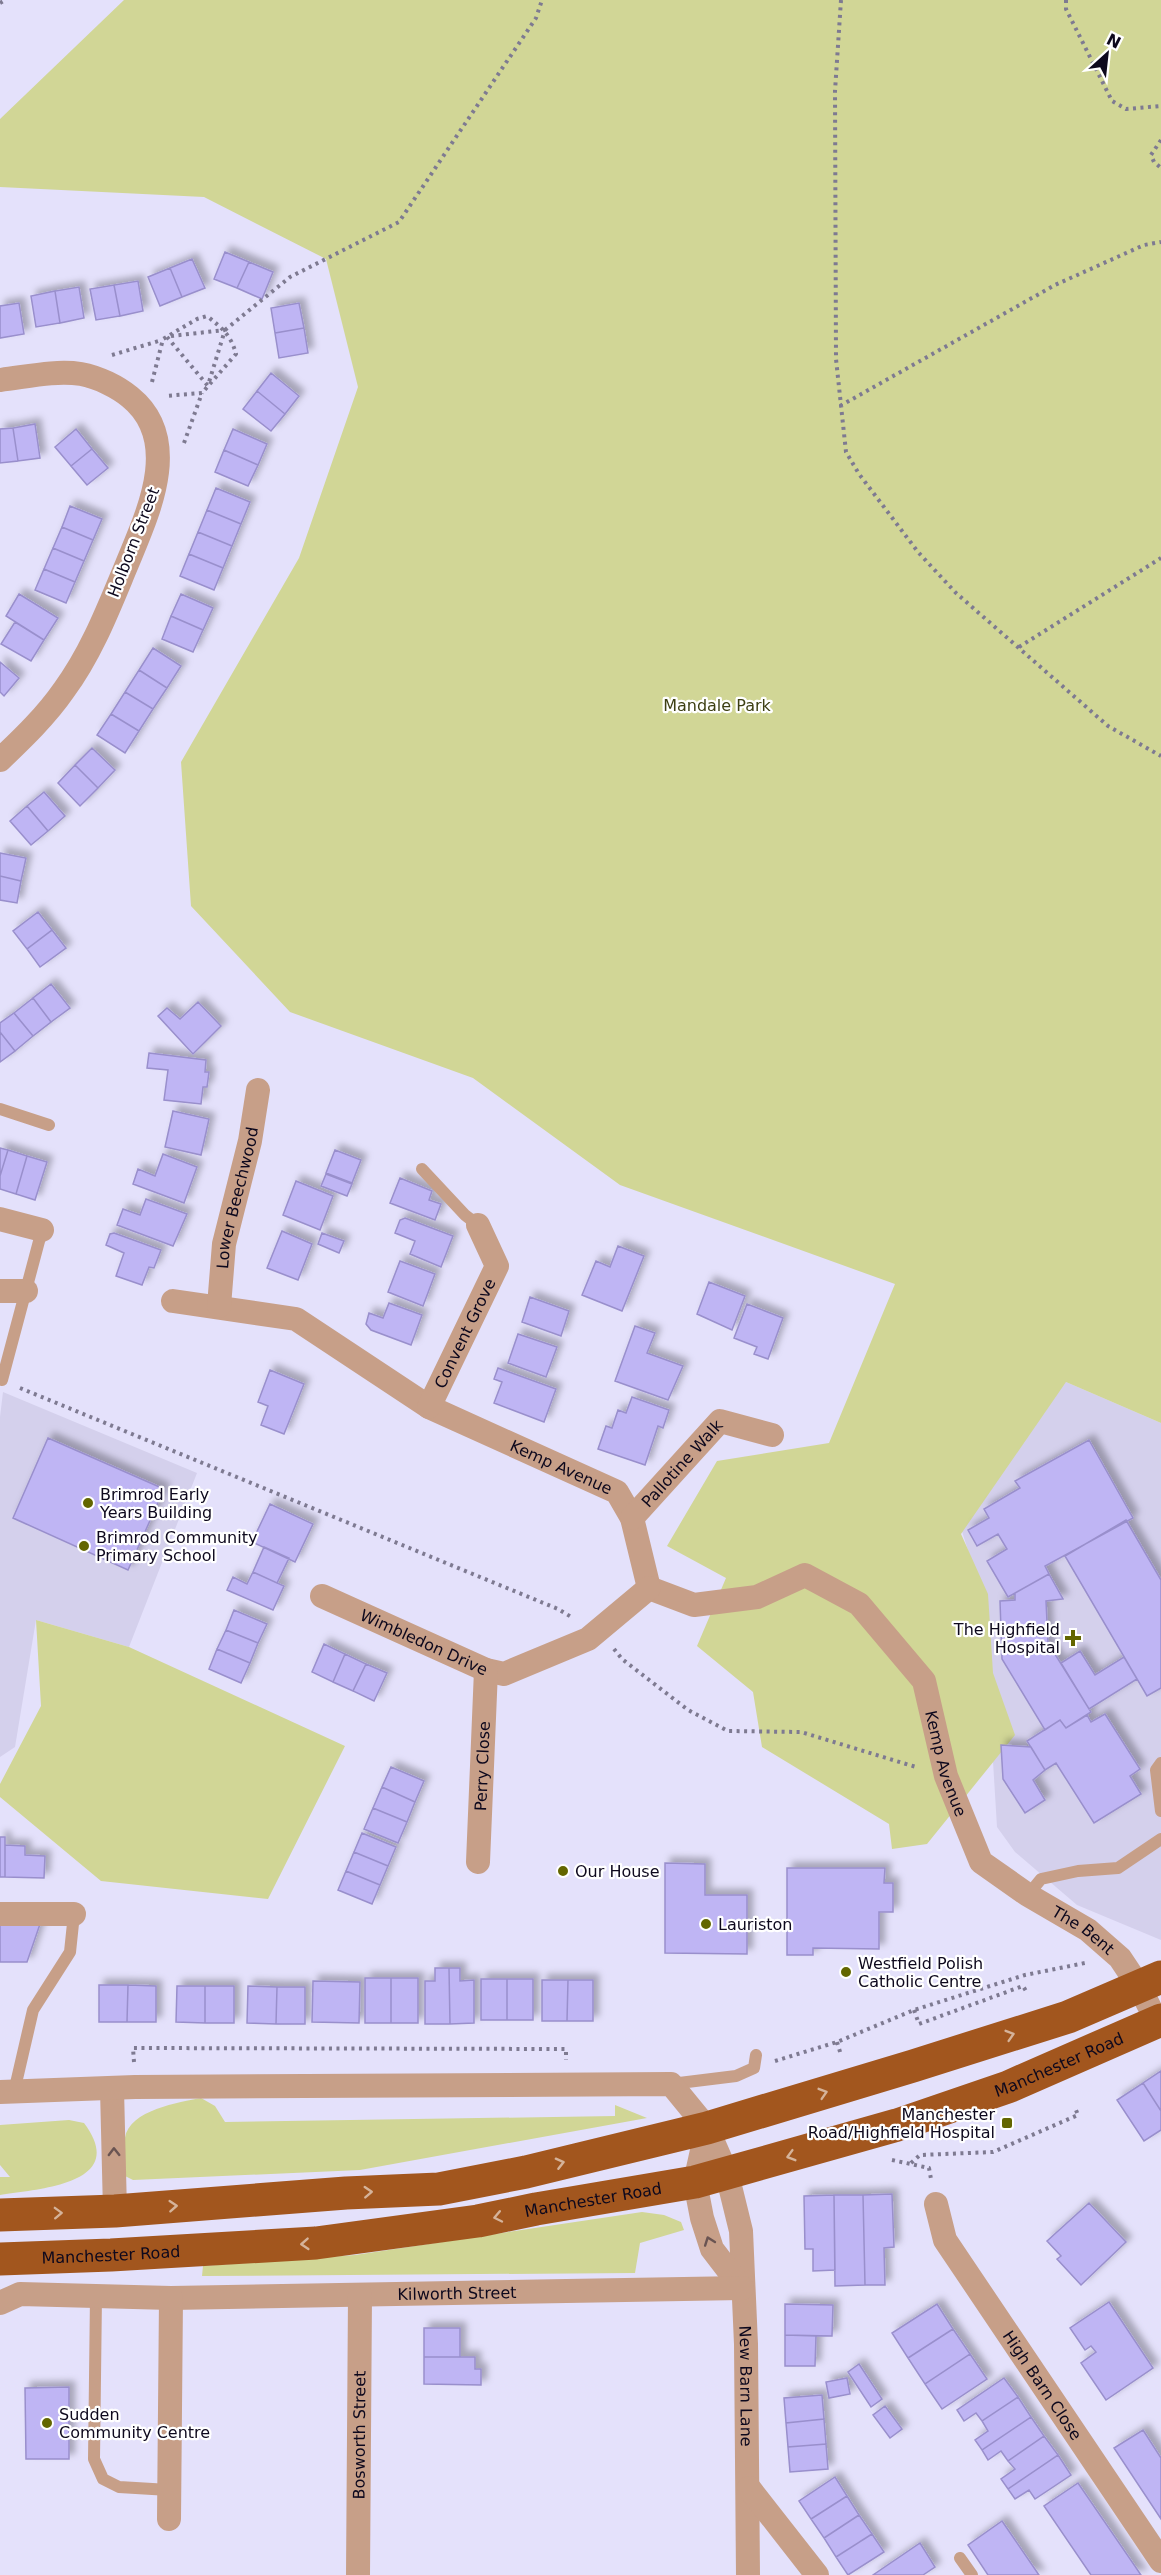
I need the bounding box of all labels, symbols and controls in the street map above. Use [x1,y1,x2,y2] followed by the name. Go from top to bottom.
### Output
[1077,24,1137,84] north arrow
[1103,30,1124,53] text: N
[104,484,163,600] street label: Holborn Street
[663,696,772,715] park label: Mandale Park
[213,1125,262,1270] street label: Lower Beechwood
[431,1275,500,1391] street label: Convent Grove
[638,1415,727,1511] street label: Pallotine Walk
[507,1436,615,1499] street label: Kemp Avenue
[99,1485,212,1522] place label: Brimrod Early Years Building
[81,1496,95,1510] marker: Brimrod Early Years Building
[96,1528,257,1565] place label: Brimrod Community Primary School
[77,1539,91,1553] marker: Brimrod Community Primary School
[357,1606,491,1680] street label: Wimbledon Drive
[953,1620,1060,1657] place label: The Highfield Hospital
[1064,1629,1082,1647] marker: The Highfield Hospital
[921,1709,970,1819] street label: Kemp Avenue
[471,1721,494,1811] street label: Perry Close
[575,1862,660,1881] place label: Our House
[556,1864,570,1878] marker: Our House
[1048,1902,1118,1959] street label: The Bent
[718,1915,792,1934] place label: Lauriston
[699,1917,713,1931] marker: Lauriston
[858,1954,983,1991] place label: Westfield Polish Catholic Centre
[839,1965,853,1979] marker: Westfield Polish Catholic Centre
[992,2029,1126,2101] street label: Manchester Road
[1004,2030,1014,2042] one-way arrow
[817,2088,828,2100] one-way arrow
[808,2105,995,2142] place label: Manchester Road/Highfield Hospital
[1000,2116,1014,2130] marker: Manchester Road/Highfield Hospital
[108,2148,120,2157] one-way arrow
[786,2148,796,2161] one-way arrow
[555,2158,565,2171] one-way arrow
[523,2179,663,2221] street label: Manchester Road
[363,2185,372,2198] one-way arrow
[169,2200,178,2213] one-way arrow
[53,2206,62,2219] one-way arrow
[493,2210,503,2223] one-way arrow
[704,2236,717,2246] one-way arrow
[300,2237,309,2250] one-way arrow
[41,2242,181,2267] street label: Manchester Road
[397,2283,517,2304] street label: Kilworth Street
[735,2325,756,2447] street label: New Barn Lane
[999,2327,1086,2444] street label: High Barn Close
[350,2371,369,2499] street label: Bosworth Street
[59,2405,210,2442] place label: Sudden Community Centre
[40,2416,54,2430] marker: Sudden Community Centre

